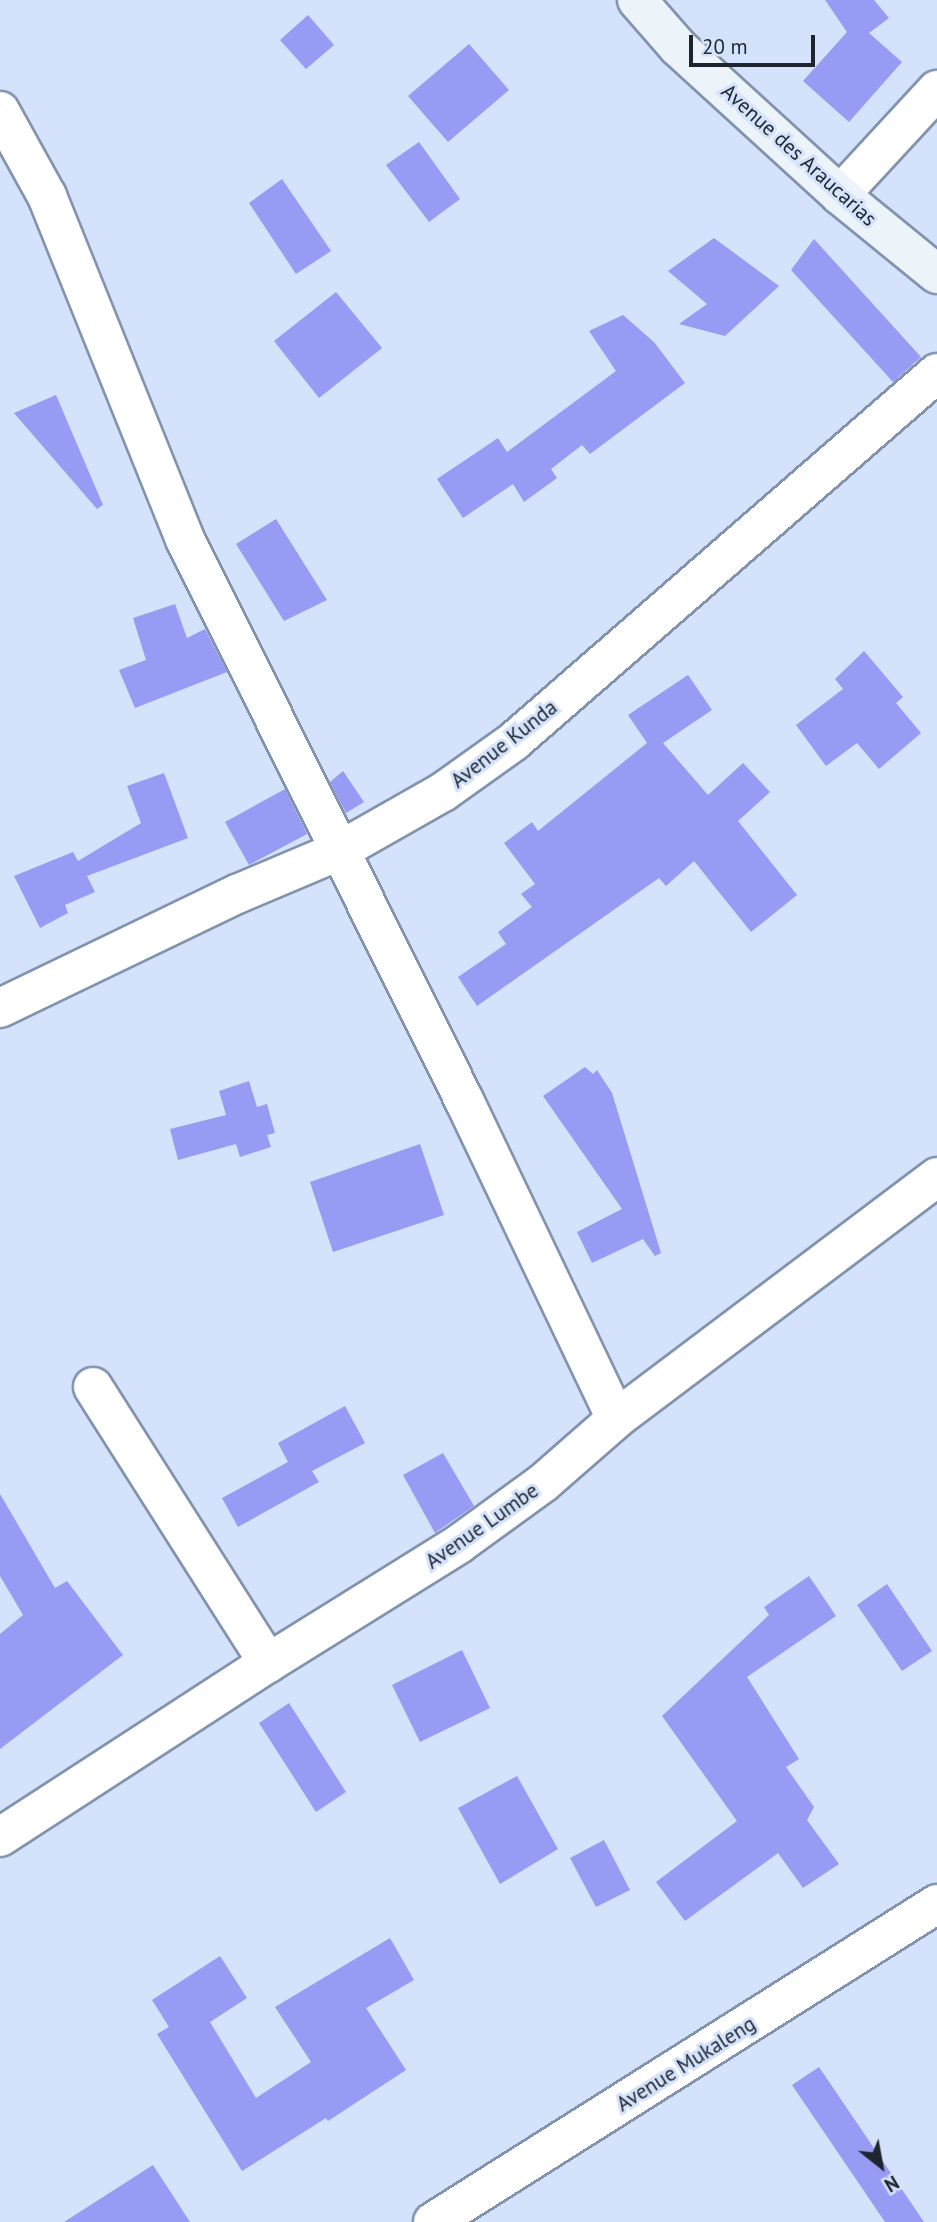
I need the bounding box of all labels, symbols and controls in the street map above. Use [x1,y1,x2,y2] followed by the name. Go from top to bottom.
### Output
[692,21,818,65] scale bar
[702,33,748,60] text: 20 m
[716,78,882,232] street label: Avenue des Araucarias
[446,695,562,793] street label: Avenue Kunda
[421,1478,543,1574] street label: Avenue Lumbe
[612,2011,760,2117] street label: Avenue Mukaleng
[846,2131,916,2201] north arrow
[880,2170,903,2197] text: N

